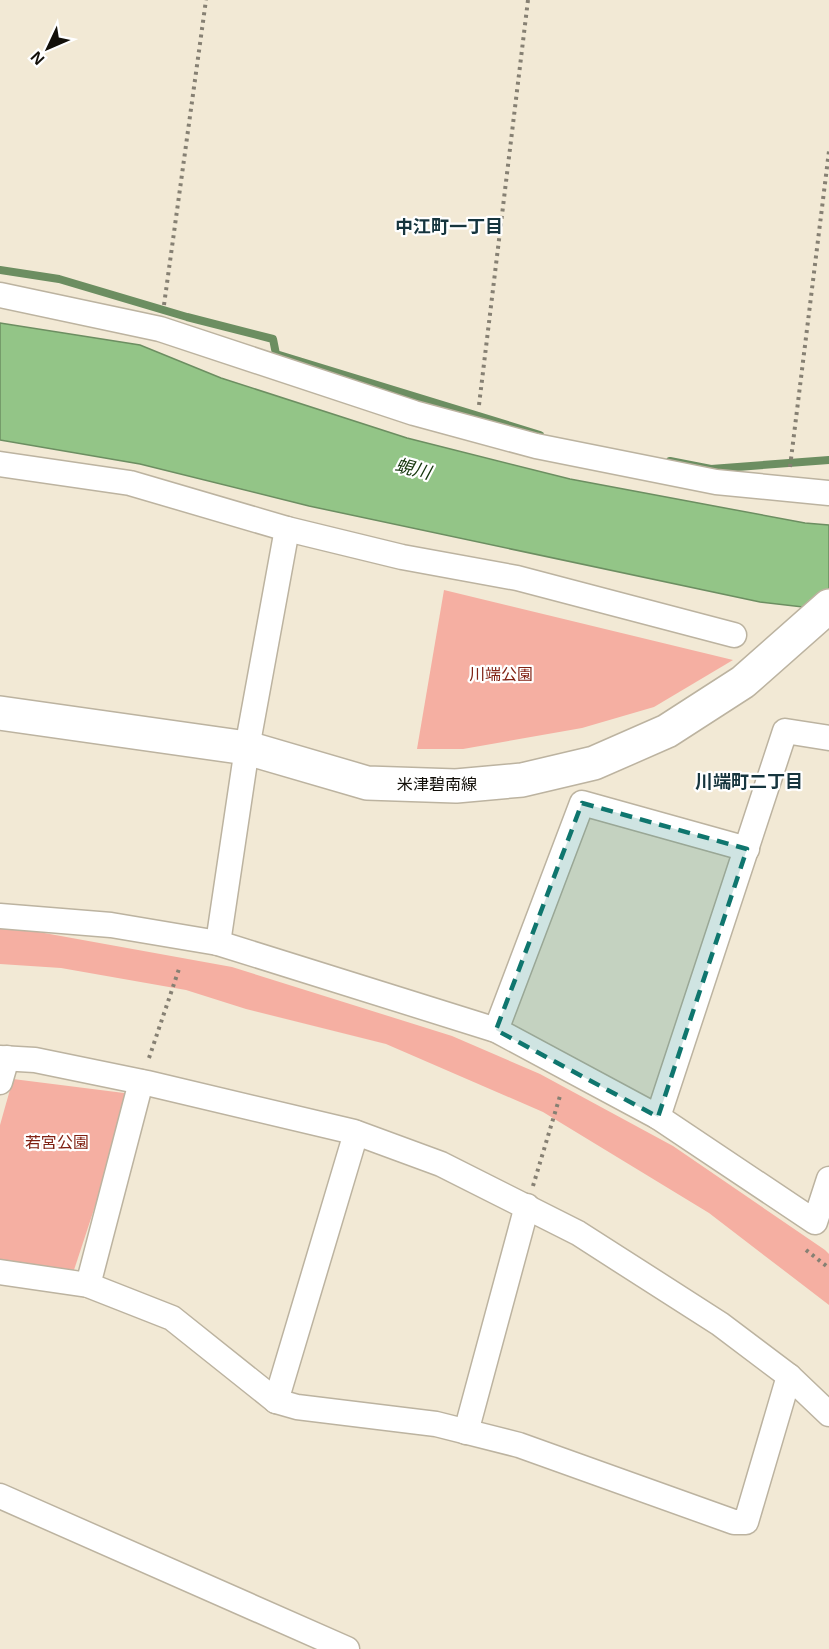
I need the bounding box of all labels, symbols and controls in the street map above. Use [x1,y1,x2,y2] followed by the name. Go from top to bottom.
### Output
[18,18,78,78] north arrow
[27,48,48,68] text: N
[395,217,503,237] district label: 中江町一丁目
[393,455,435,484] water label: 蜆川
[469,666,533,683] park label: 川端公園
[695,772,803,792] district label: 川端町二丁目
[397,776,477,793] street label: 米津碧南線
[25,1134,89,1151] park label: 若宮公園

